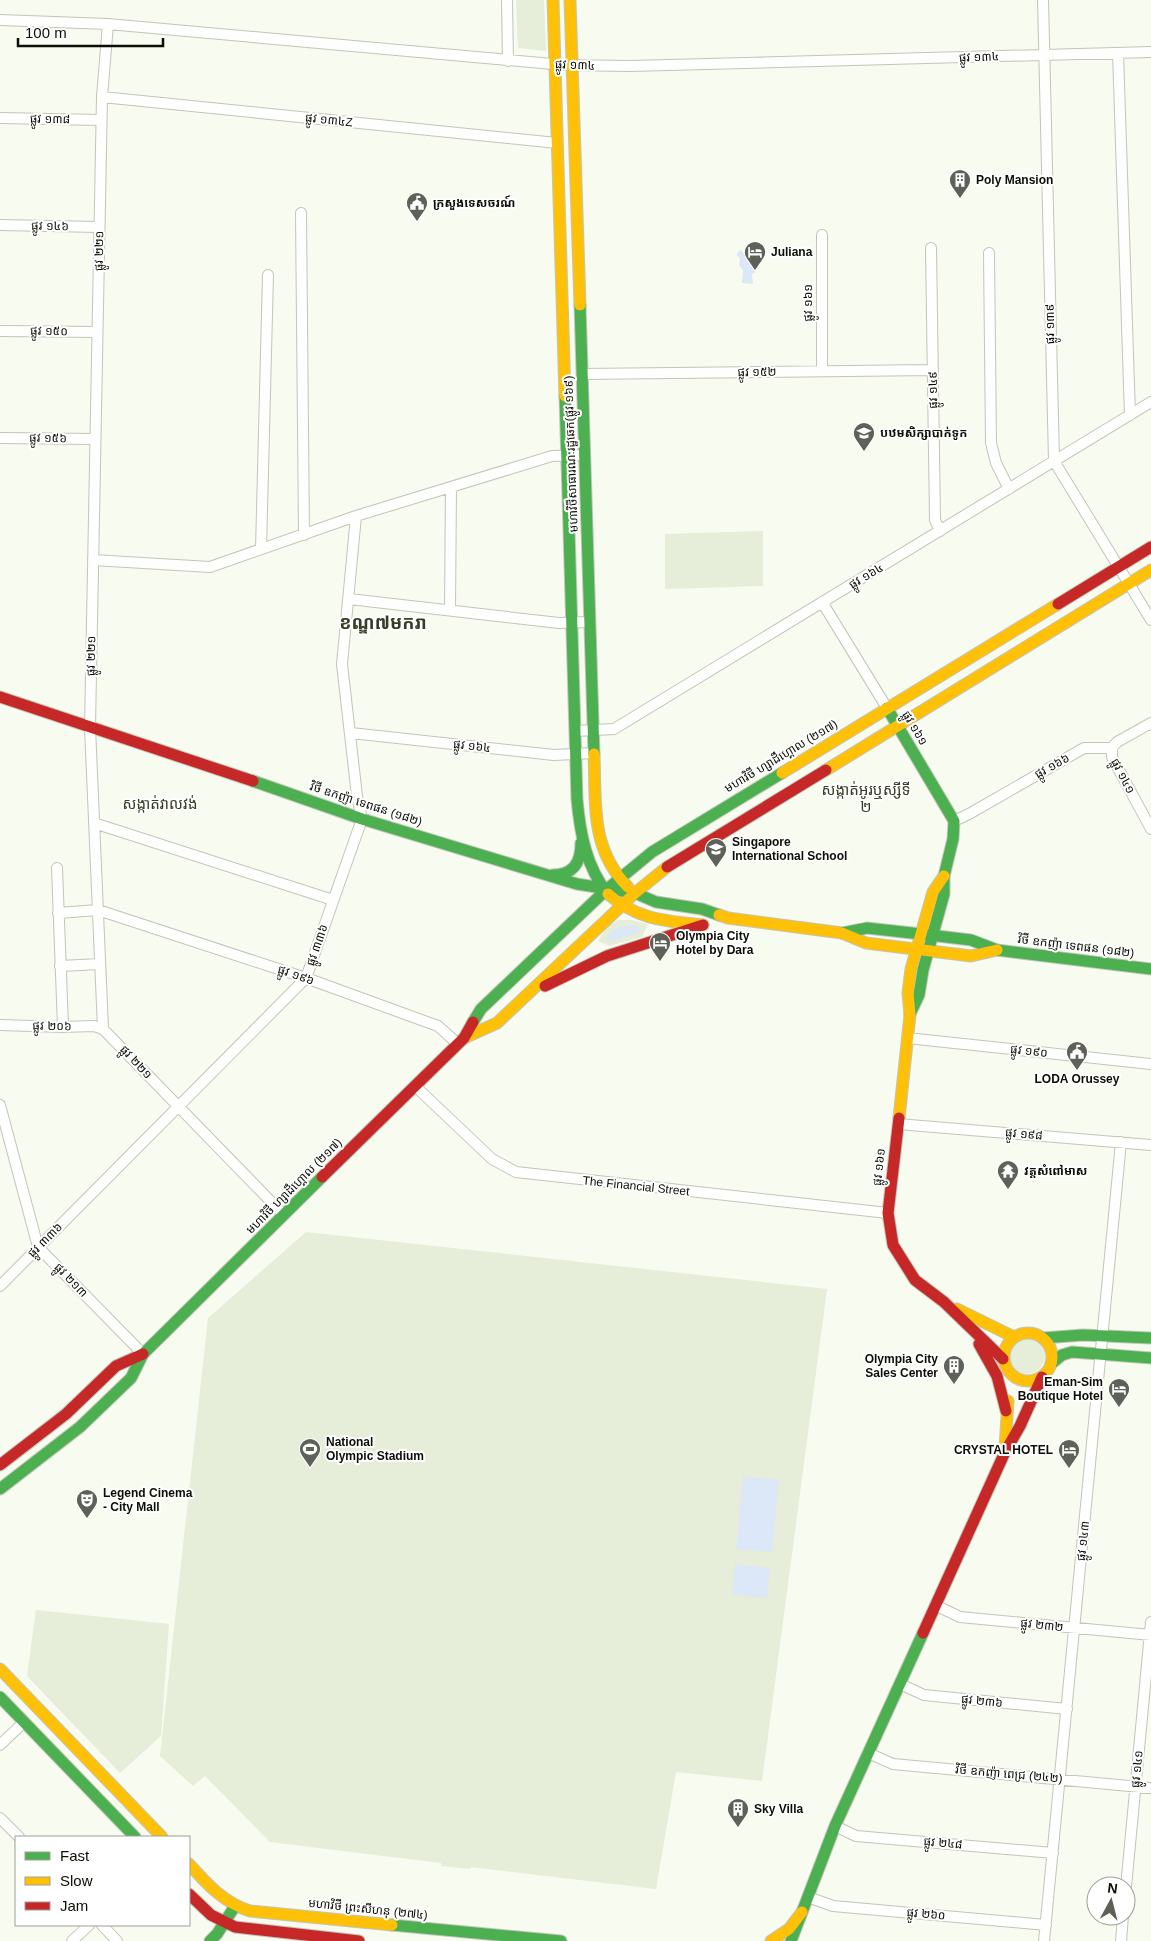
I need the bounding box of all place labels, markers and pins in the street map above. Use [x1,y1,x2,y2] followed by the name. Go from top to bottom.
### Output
[948,168,972,199] building icon: Poly Mansion
[976,173,1053,187] place label: Poly Mansion
[405,191,429,222] public building icon: ក្រសួងទេសចរណ៍
[433,195,515,210] place label: ក្រសួងទេសចរណ៍
[743,240,767,271] hotel icon: Juliana
[771,245,813,259] place label: Juliana
[852,421,876,452] school or university icon: បឋមសិក្សាបាក់ទូក
[880,426,967,440] place label: បឋមសិក្សាបាក់ទូក
[732,835,847,863] place label: Singapore International School
[704,837,728,868] school or university icon: Singapore International School
[676,929,754,957] place label: Olympia City Hotel by Dara
[648,931,672,962] hotel icon: Olympia City Hotel by Dara
[1065,1040,1089,1071] public building icon: LODA Orussey
[1035,1072,1120,1086] place label: LODA Orussey
[996,1159,1020,1190] temple icon: វត្តសំពៅមាស
[1024,1164,1087,1178] place label: វត្តសំពៅមាស
[865,1352,938,1380] place label: Olympia City Sales Center
[942,1354,966,1385] building icon: Olympia City Sales Center
[1018,1375,1103,1403] place label: Eman-Sim Boutique Hotel
[1107,1377,1131,1408] hotel icon: Eman-Sim Boutique Hotel
[326,1435,424,1463] place label: National Olympic Stadium
[298,1437,322,1468] sports icon: National Olympic Stadium
[1057,1438,1081,1469] hotel icon: CRYSTAL HOTEL
[954,1443,1053,1457] place label: CRYSTAL HOTEL
[103,1486,193,1514] place label: Legend Cinema - City Mall
[75,1488,99,1519] theatre icon: Legend Cinema - City Mall
[726,1797,750,1828] building icon: Sky Villa
[754,1802,803,1816] place label: Sky Villa

